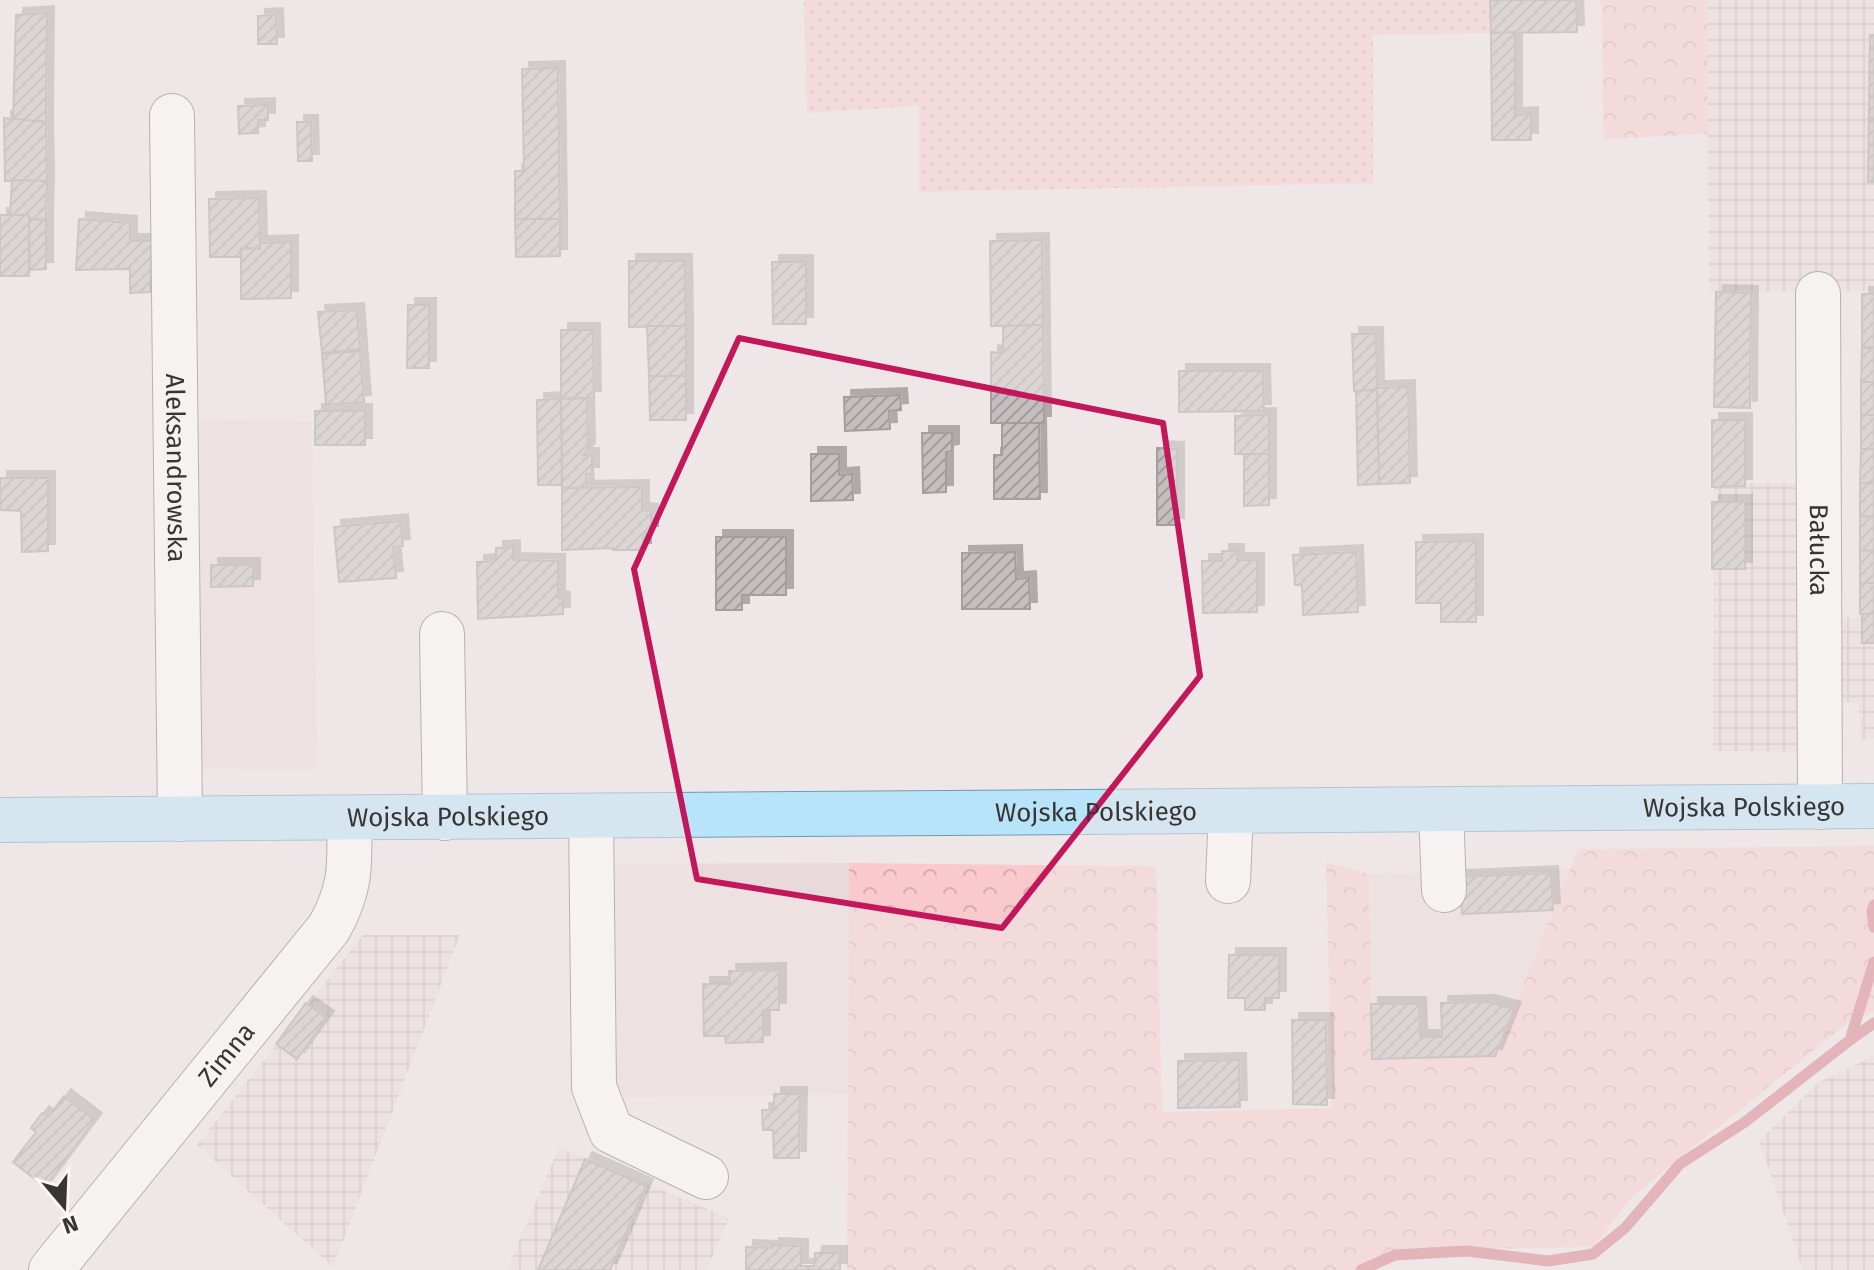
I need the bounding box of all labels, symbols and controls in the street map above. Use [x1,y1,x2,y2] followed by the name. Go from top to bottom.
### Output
[159,373,192,563] street label: Aleksandrowska
[1803,504,1834,596] street label: Bałucka
[1643,791,1845,824] street label: Wojska Polskiego
[995,796,1197,829] street label: Wojska Polskiego
[347,801,549,833] street label: Wojska Polskiego
[192,1017,262,1093] street label: Zimna
[24,1166,104,1246] north arrow
[59,1209,82,1240] text: N

